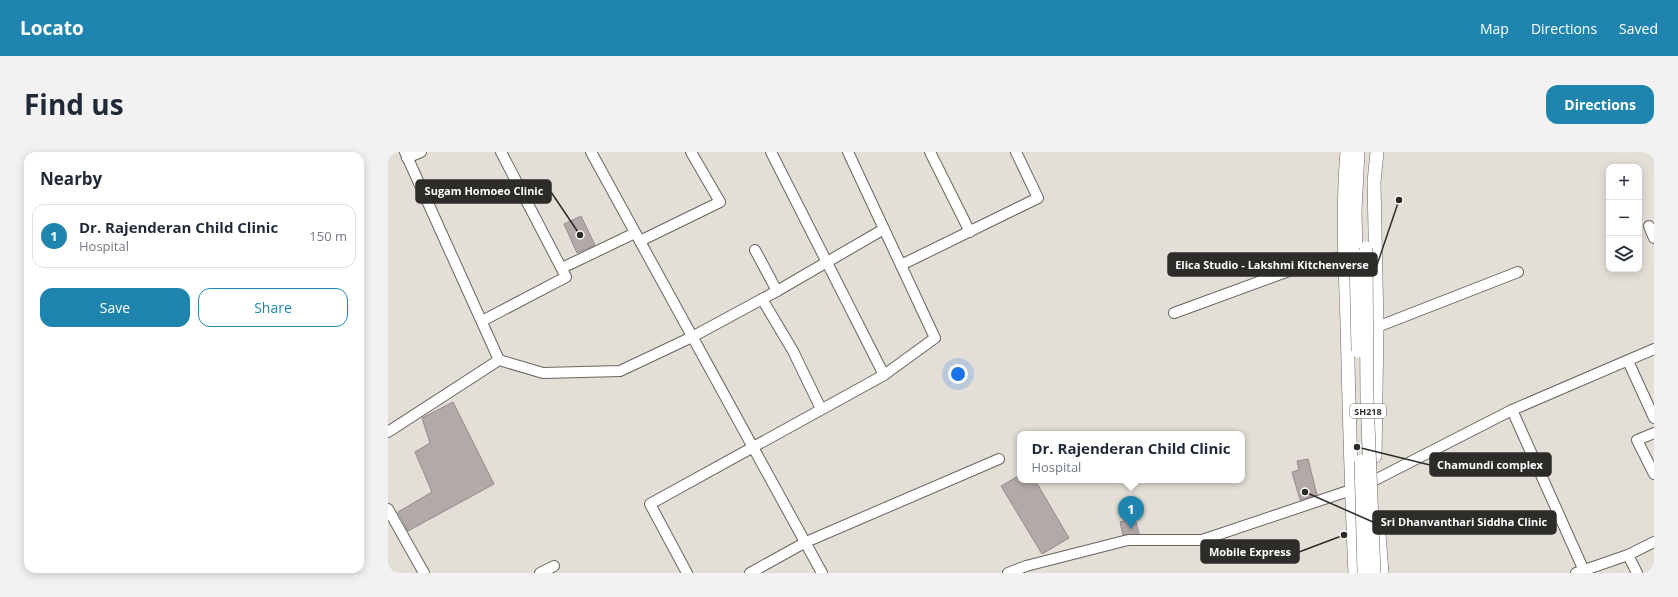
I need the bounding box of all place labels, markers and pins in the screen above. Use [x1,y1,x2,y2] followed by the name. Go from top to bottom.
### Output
[416,180,551,203] callout: Sugam Homoeo Clinic
[1168,253,1377,276] callout: Elica Studio - Lakshmi Kitchenverse
[1430,453,1551,476] callout: Chamundi complex
[1118,496,1144,529] pin: 1
[1373,511,1556,534] callout: Sri Dhanvanthari Siddha Clinic
[1201,540,1299,563] callout: Mobile Express

